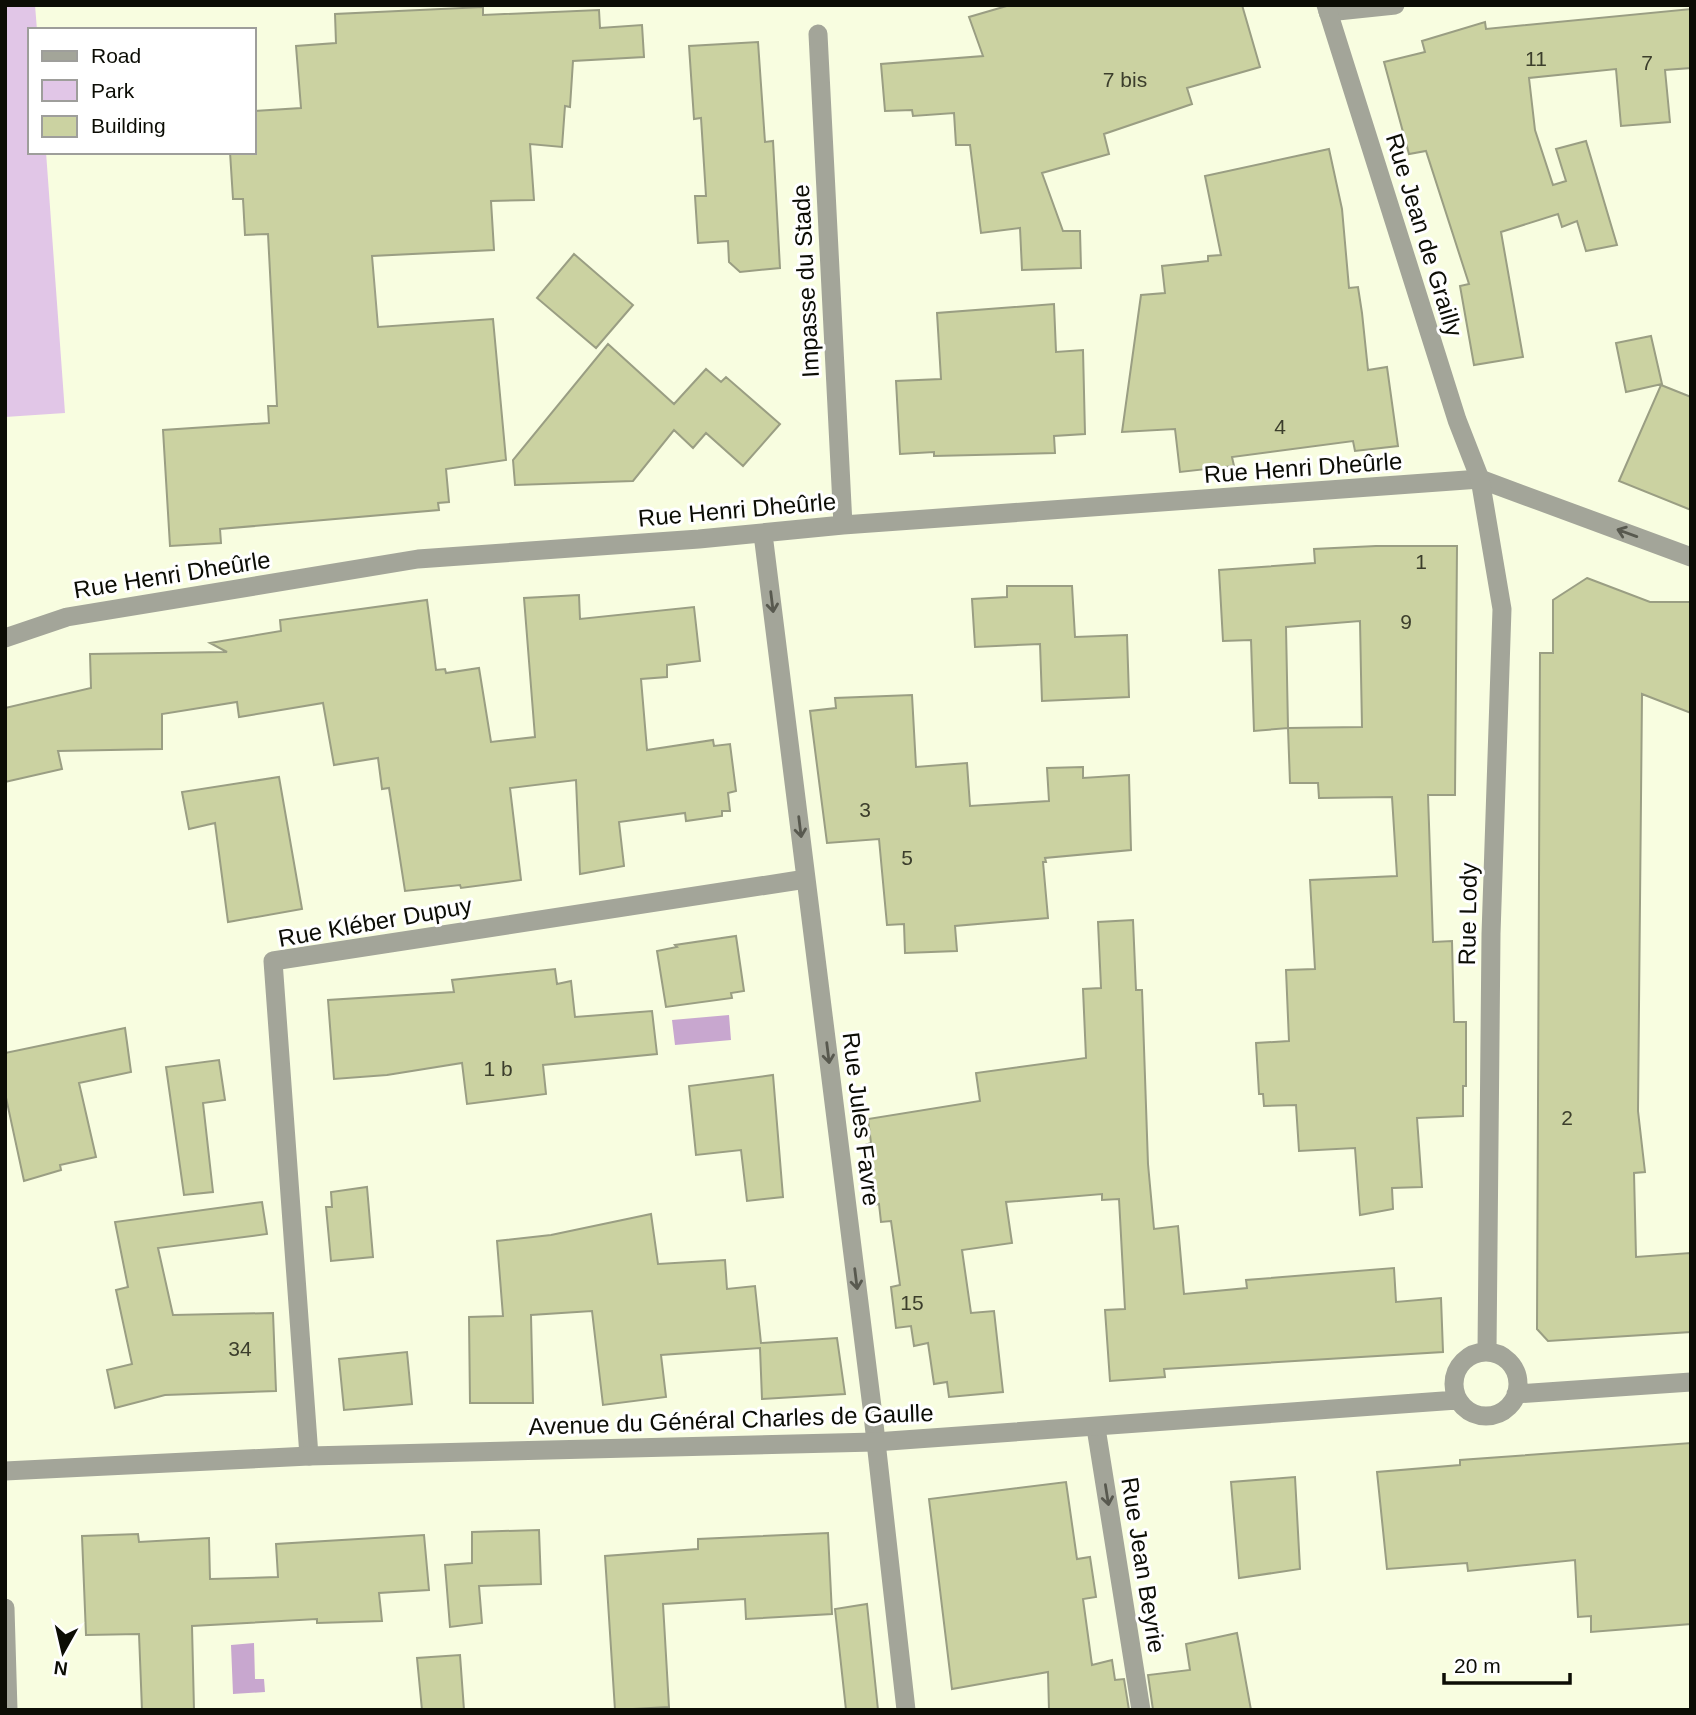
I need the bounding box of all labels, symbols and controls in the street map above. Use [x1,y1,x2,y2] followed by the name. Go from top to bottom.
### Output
[28,28,256,154] legend
[91,44,141,67] text: Road
[1525,47,1547,70] house number: 11
[1641,51,1653,74] house number: 7
[1103,68,1147,91] house number: 7 bis
[91,79,135,102] text: Park
[91,114,166,137] text: Building
[1381,130,1468,340] street label: Rue Jean de Grailly
[787,184,824,378] street label: Impasse du Stade
[1274,415,1286,438] house number: 4
[1203,447,1403,488] street label: Rue Henri Dheûrle
[637,487,837,532] street label: Rue Henri Dheûrle
[1616,526,1638,539] one-way arrow
[72,546,272,603] street label: Rue Henri Dheûrle
[1415,550,1427,573] house number: 1
[765,590,778,612] one-way arrow
[1400,610,1412,633] house number: 9
[859,798,871,821] house number: 3
[793,815,806,838] one-way arrow
[901,846,913,869] house number: 5
[1453,862,1482,966] street label: Rue Lody
[276,891,474,952] street label: Rue Kléber Dupuy
[837,1031,886,1207] street label: Rue Jules Favre
[821,1041,834,1064] one-way arrow
[483,1057,513,1080] house number: 1 b
[1561,1106,1573,1129] house number: 2
[849,1267,862,1290] one-way arrow
[900,1291,924,1314] house number: 15
[228,1337,252,1360] house number: 34
[528,1399,934,1440] street label: Avenue du Général Charles de Gaulle
[1116,1475,1171,1655] street label: Rue Jean Beyrie
[1101,1483,1114,1506] one-way arrow
[28,1617,98,1687] north arrow
[1444,1642,1570,1686] scale bar
[1454,1654,1501,1677] text: 20 m
[52,1657,69,1680] text: N

